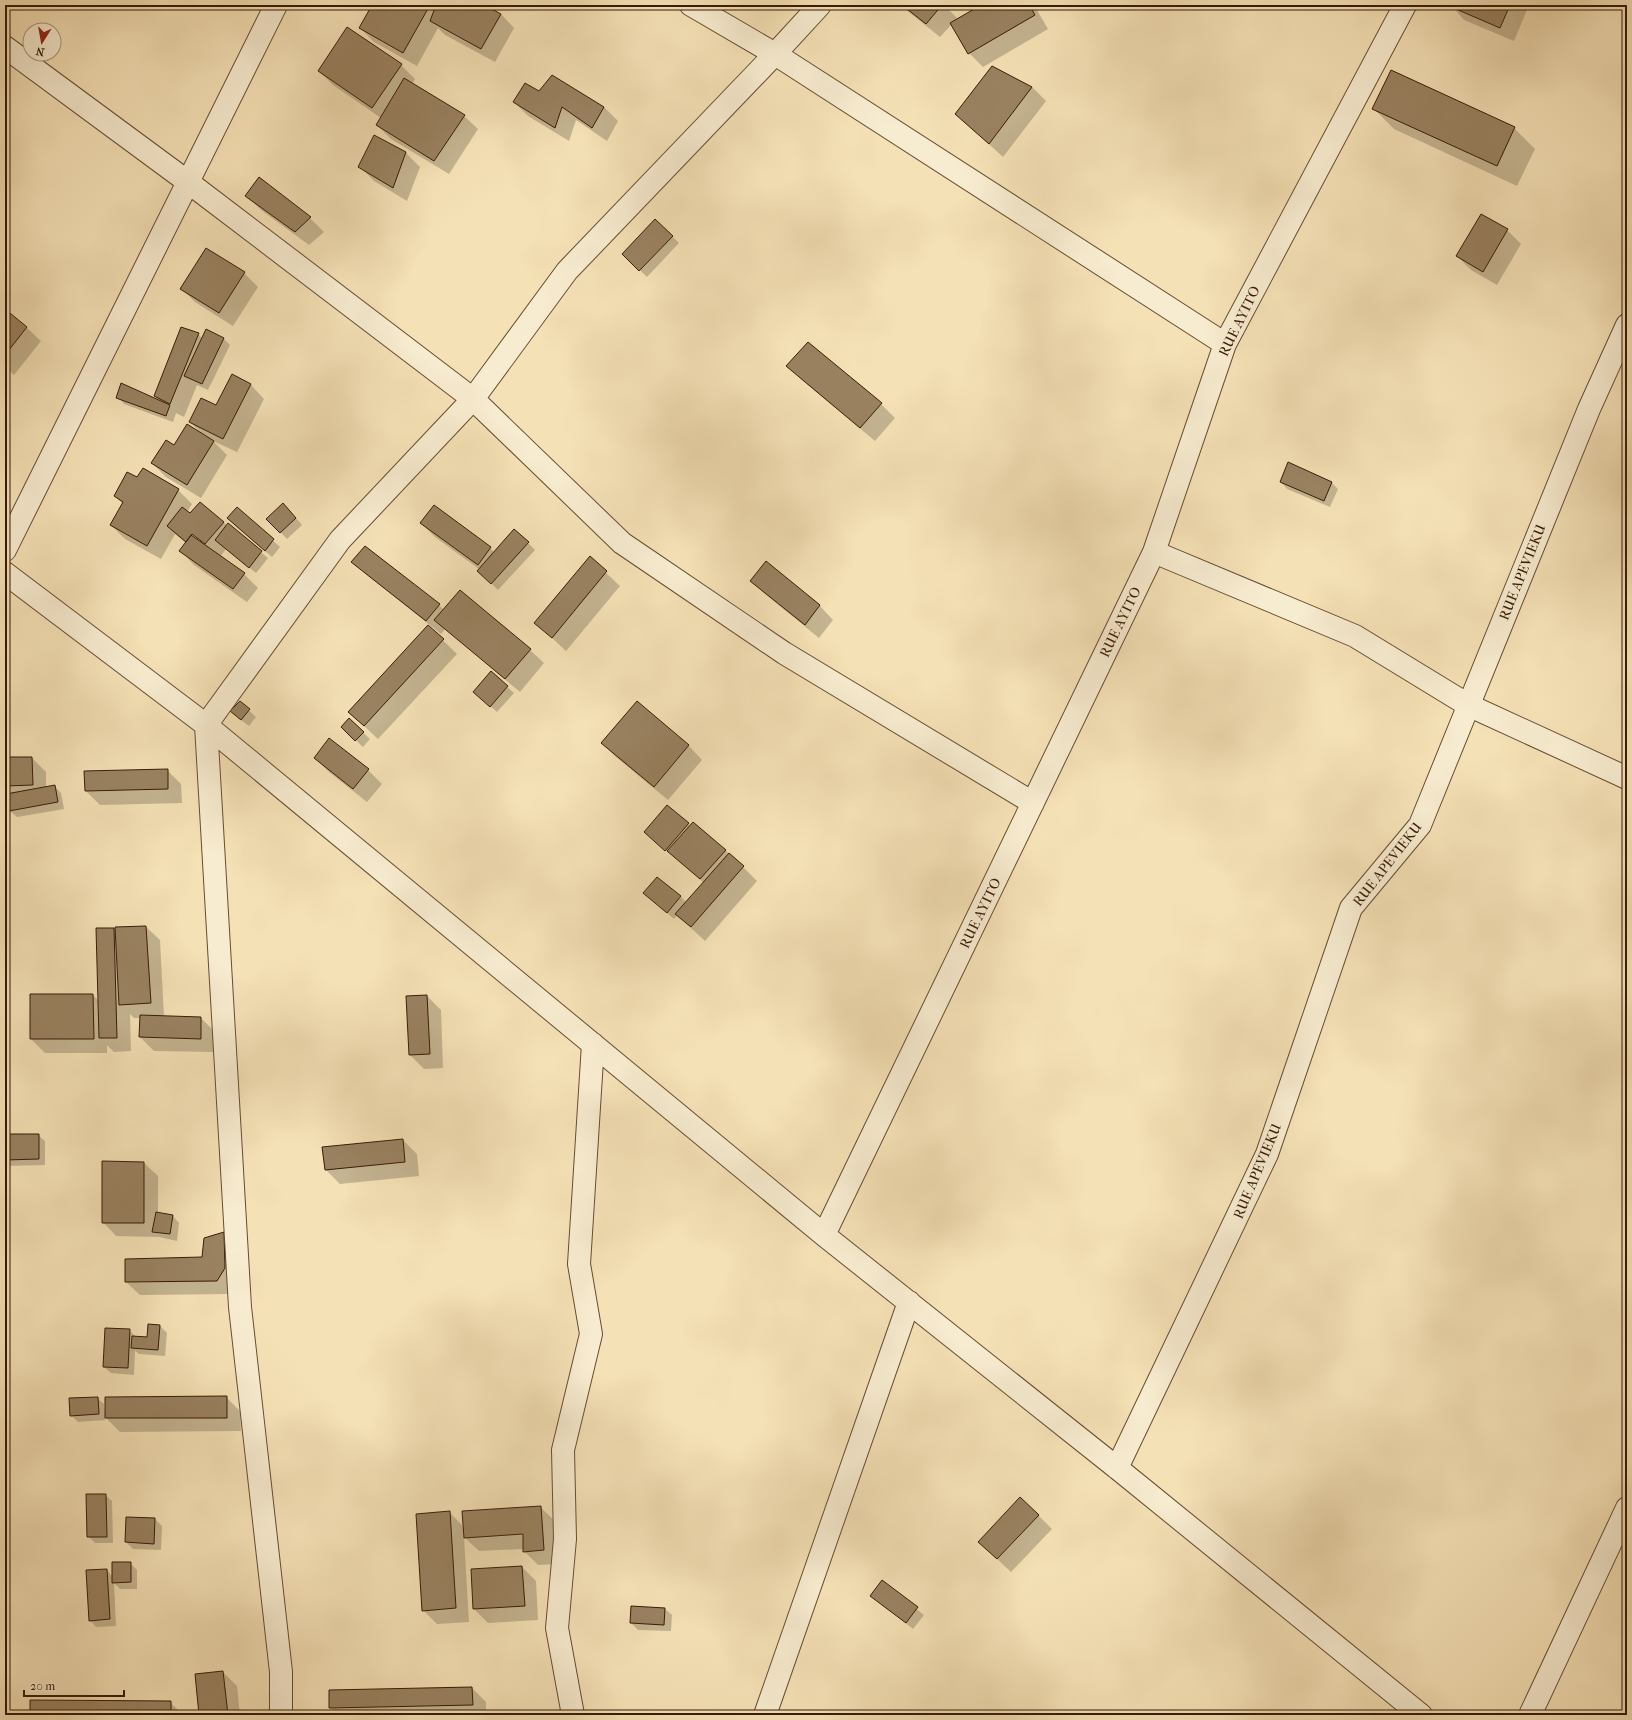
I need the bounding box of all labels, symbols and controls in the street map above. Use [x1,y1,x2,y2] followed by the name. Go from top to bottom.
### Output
[22,22,62,62] north arrow
[34,44,46,59] text: N
[1215,283,1264,359] street label: RUE AYITO
[1495,522,1549,623] street label: RUE APEVIEKU
[1096,584,1145,660] street label: RUE AYITO
[1349,819,1426,910] street label: RUE APEVIEKU
[956,875,1005,951] street label: RUE AYITO
[1230,1121,1285,1221] street label: RUE APEVIEKU
[24,1672,124,1698] scale bar
[30,1679,55,1693] text: 20 m

